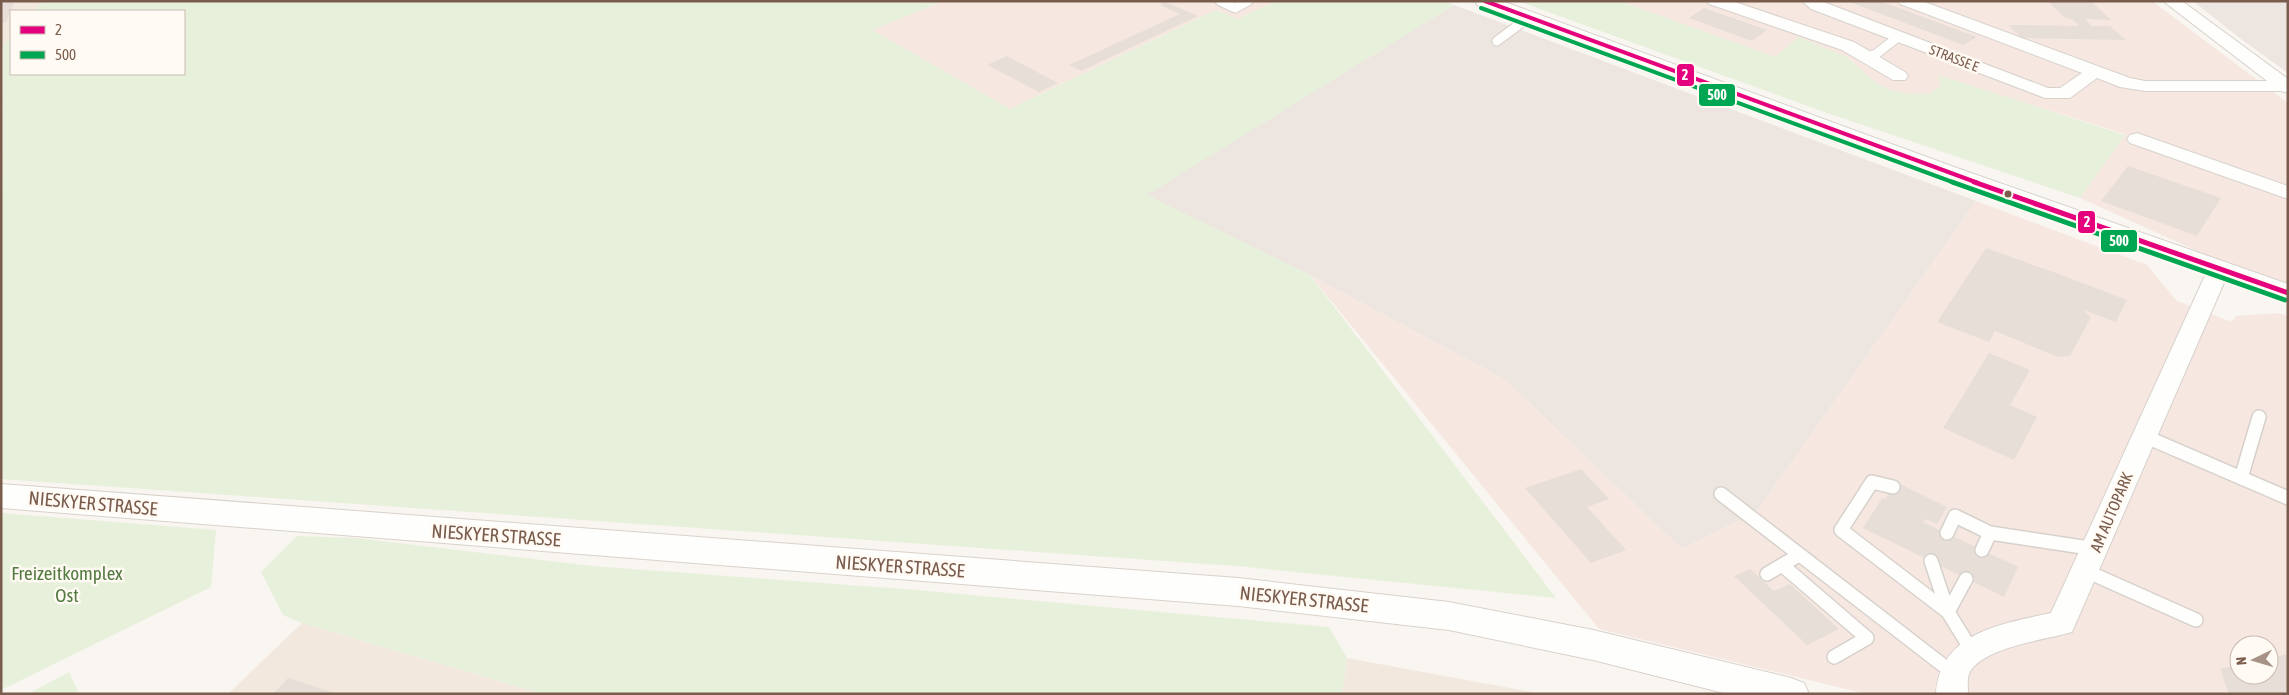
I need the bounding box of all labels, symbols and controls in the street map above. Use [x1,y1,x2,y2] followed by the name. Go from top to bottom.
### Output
[10,10,185,75] legend
[55,21,62,38] text: 2
[1927,41,1981,75] street label: STRASSE E
[55,46,76,63] text: 500
[1676,63,1695,87] line badge: 2
[1682,67,1689,83] text: 2
[1698,83,1736,107] line badge: 500
[1707,87,1727,103] text: 500
[2003,189,2013,199] unlabelled marker
[2077,210,2096,234] line badge: 2
[2084,214,2091,230] text: 2
[2100,229,2138,253] line badge: 500
[2109,233,2129,249] text: 500
[2086,469,2136,555] street label: AM AUTOPARK
[28,486,158,520] street label: NIESKYER STRASSE
[431,520,561,550] street label: NIESKYER STRASSE
[835,551,965,581] street label: NIESKYER STRASSE
[11,562,123,606] park label: Freizeitkomplex Ost
[1239,581,1369,617] street label: NIESKYER STRASSE
[2229,635,2279,685] north arrow
[2233,656,2249,666] text: N

